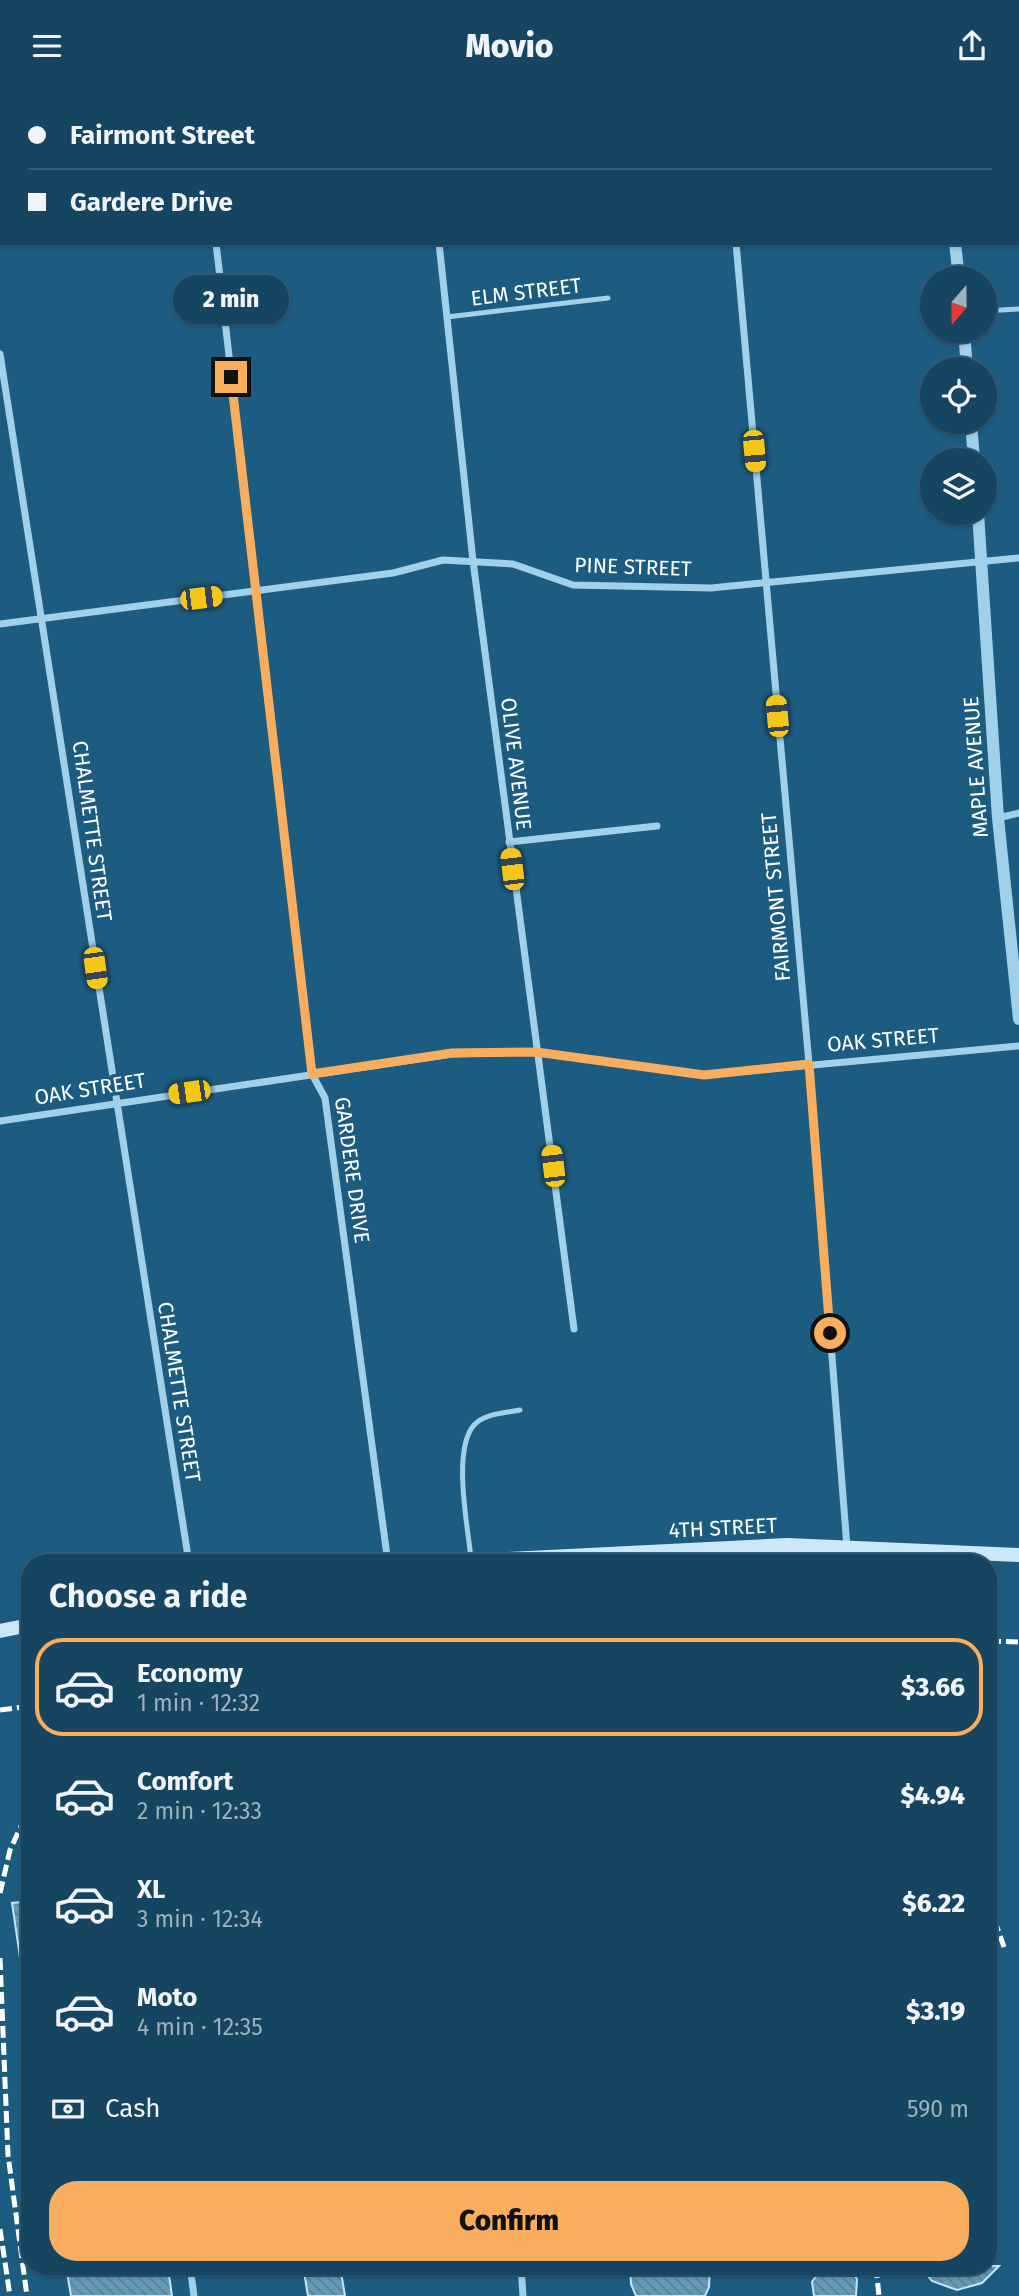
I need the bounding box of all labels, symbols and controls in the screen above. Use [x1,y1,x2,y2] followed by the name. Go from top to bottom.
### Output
[28,27,66,65] icon: menu
[465,27,554,65] text: Movio
[953,27,991,65] icon: share
[70,120,255,151] text: Fairmont Street
[70,187,233,218] text: Gardere Drive
[920,266,998,343] north arrow
[920,266,997,525] map controls
[469,272,583,312] street label: ELM STREET
[173,275,289,324] callout: 2 min
[203,285,259,313] text: 2 min
[920,357,997,434] button: locate
[215,361,247,393] route end
[742,429,767,473] car
[920,448,997,525] button: layers
[574,552,692,582] street label: PINE STREET
[179,585,224,611] car
[765,694,790,738] car
[958,695,994,839] street label: MAPLE AVENUE
[495,696,537,832] street label: OLIVE AVENUE
[66,739,118,923] street label: CHALMETTE STREET
[756,811,796,983] street label: FAIRMONT STREET
[500,847,525,891] car
[82,946,109,990] car
[826,1022,940,1058] street label: OAK STREET
[33,1067,148,1111] street label: OAK STREET
[167,1079,212,1105] car
[329,1095,375,1245] street label: GARDERE DRIVE
[541,1144,566,1188] car
[152,1300,206,1484] street label: CHALMETTE STREET
[814,1317,846,1349] route start
[668,1512,778,1544] street label: 4TH STREET
[49,1577,247,1615] text: Choose a ride
[53,1656,116,1719] icon: car
[137,1658,243,1689] text: Economy
[901,1672,965,1703] text: $3.66
[137,1689,260,1717] text: 1 min · 12:32
[53,1764,116,1827] icon: car
[137,1766,233,1797] text: Comfort
[900,1780,965,1811] text: $4.94
[137,1797,262,1825] text: 2 min · 12:33
[53,1872,116,1935] icon: car
[137,1874,165,1905] text: XL
[902,1888,965,1919] text: $6.22
[137,1905,263,1933] text: 3 min · 12:34
[53,1980,116,2043] icon: car
[137,1982,197,2013] text: Moto
[906,1996,965,2027] text: $3.19
[137,2013,263,2041] text: 4 min · 12:35
[49,2090,87,2128] icon: cash
[105,2093,161,2124] text: Cash
[907,2095,969,2123] text: 590 m
[49,2181,969,2261] button: Confirm

